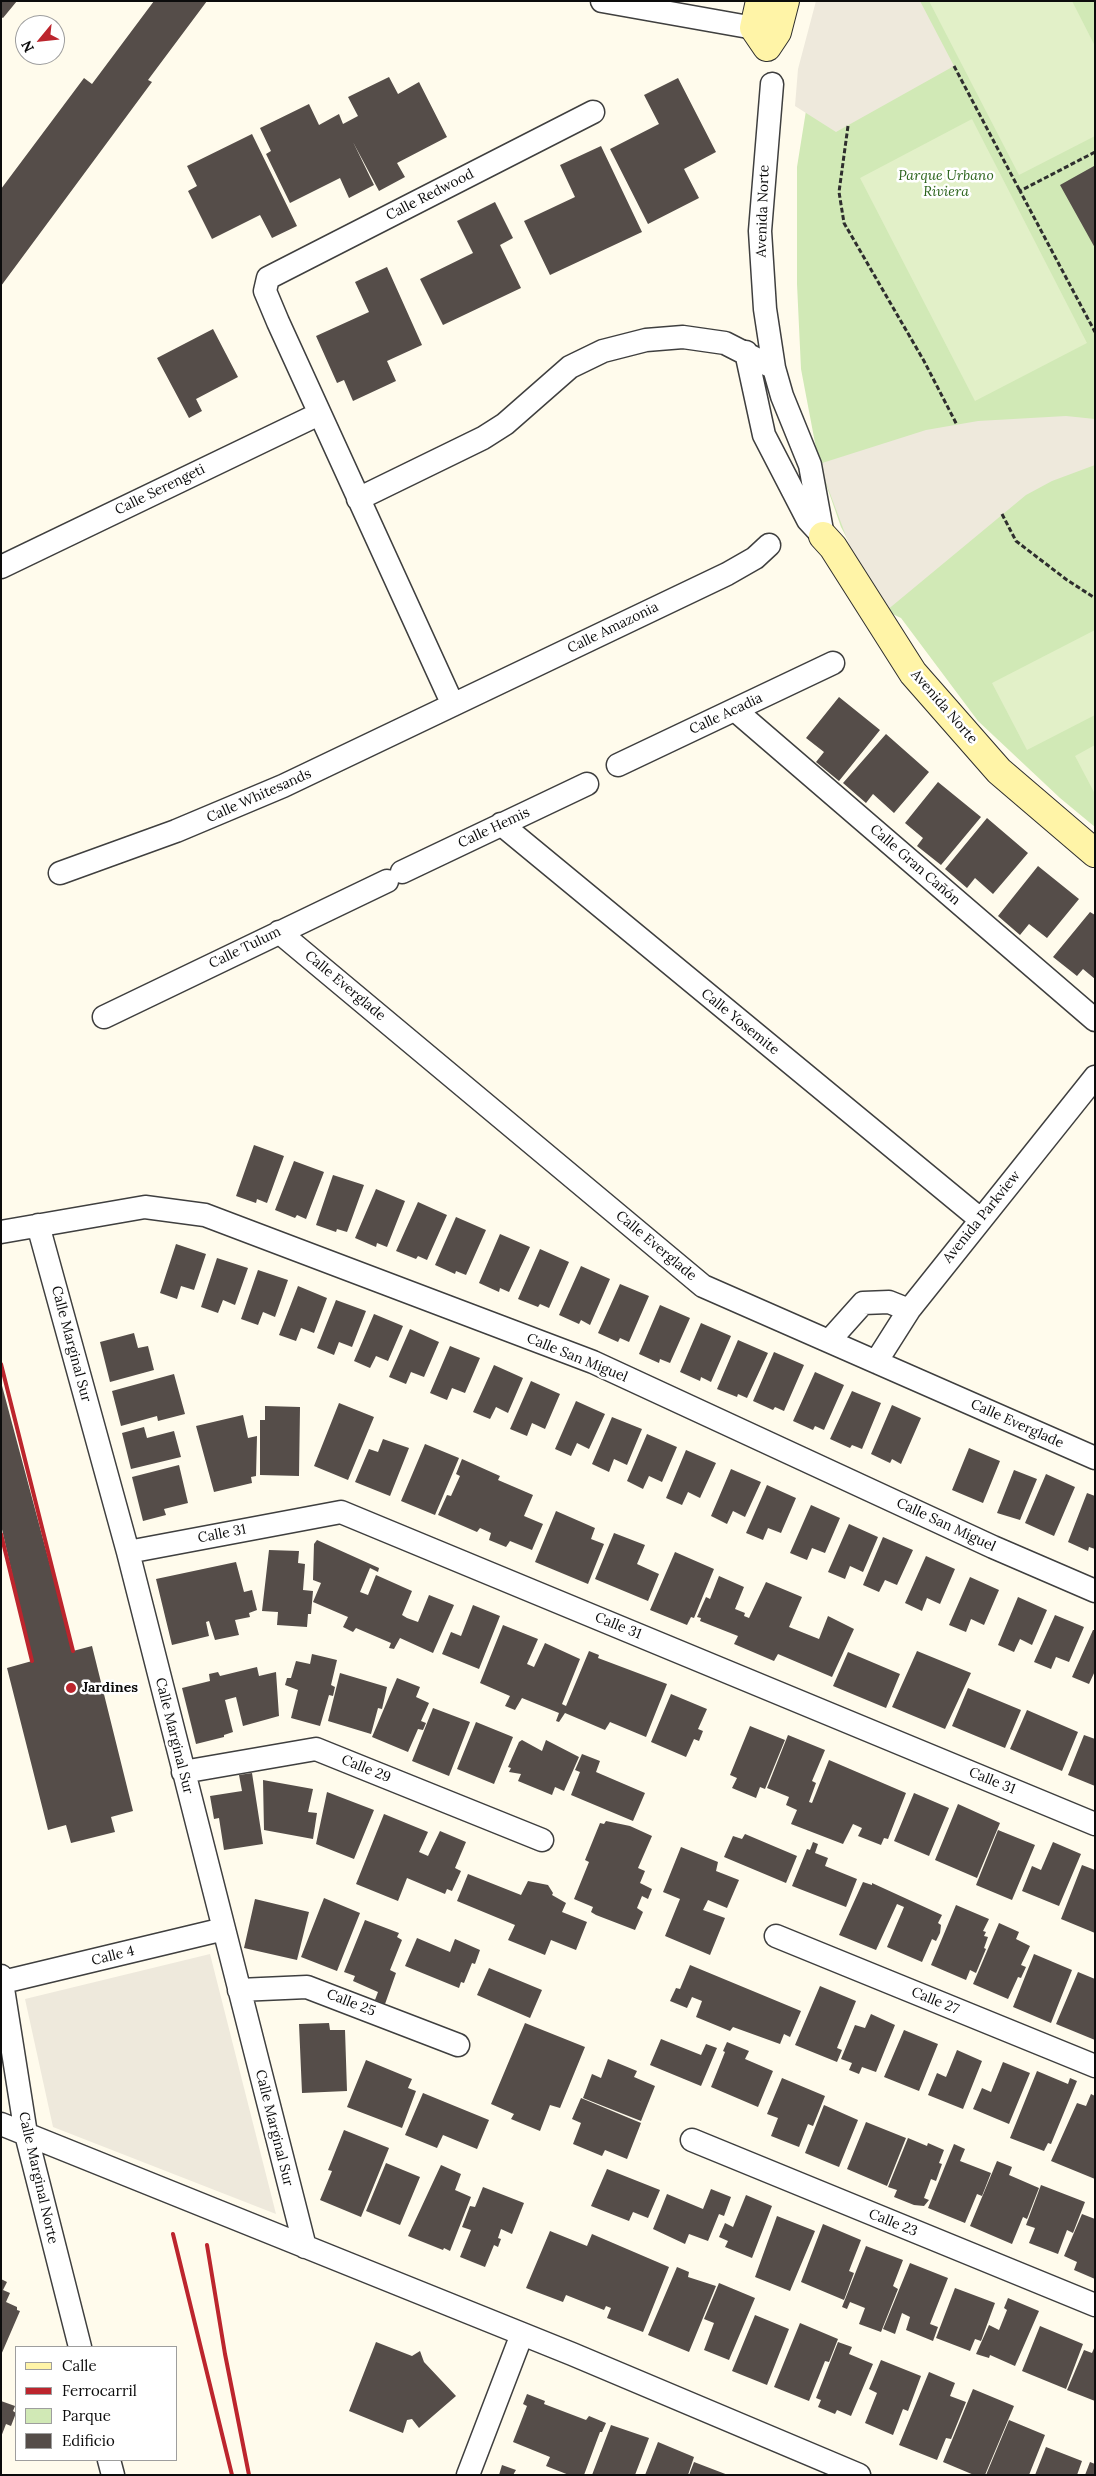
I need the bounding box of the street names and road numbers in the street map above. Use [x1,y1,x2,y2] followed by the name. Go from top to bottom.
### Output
[753,164,773,258] street label: Avenida Norte
[383,166,477,224] street label: Calle Redwood
[112,461,208,519] street label: Calle Serengeti
[565,599,661,657] street label: Calle Amazonia
[907,667,981,747] street label: Avenida Norte
[687,690,765,738] street label: Calle Acadia
[204,765,314,827] street label: Calle Whitesands
[456,804,532,852] street label: Calle Hemis
[866,821,964,909] street label: Calle Gran Cañón
[206,923,284,973] street label: Calle Tulum
[301,947,389,1025] street label: Calle Everglade
[698,985,782,1059] street label: Calle Yosemite
[940,1168,1024,1266] street label: Avenida Parkview
[612,1207,700,1285] street label: Calle Everglade
[47,1284,95,1404] street label: Calle Marginal Sur
[524,1330,630,1386] street label: Calle San Miguel
[968,1396,1066,1452] street label: Calle Everglade
[894,1495,998,1555] street label: Calle San Miguel
[196,1521,248,1547] street label: Calle 31
[592,1609,644,1643] street label: Calle 31
[151,1676,197,1796] street label: Calle Marginal Sur
[339,1752,393,1786] street label: Calle 29
[966,1764,1018,1798] street label: Calle 31
[90,1943,136,1969] street label: Calle 4
[909,1984,961,2018] street label: Calle 27
[324,1986,378,2020] street label: Calle 25
[251,2068,297,2188] street label: Calle Marginal Sur
[15,2110,61,2246] street label: Calle Marginal Norte
[866,2206,920,2240] street label: Calle 23

